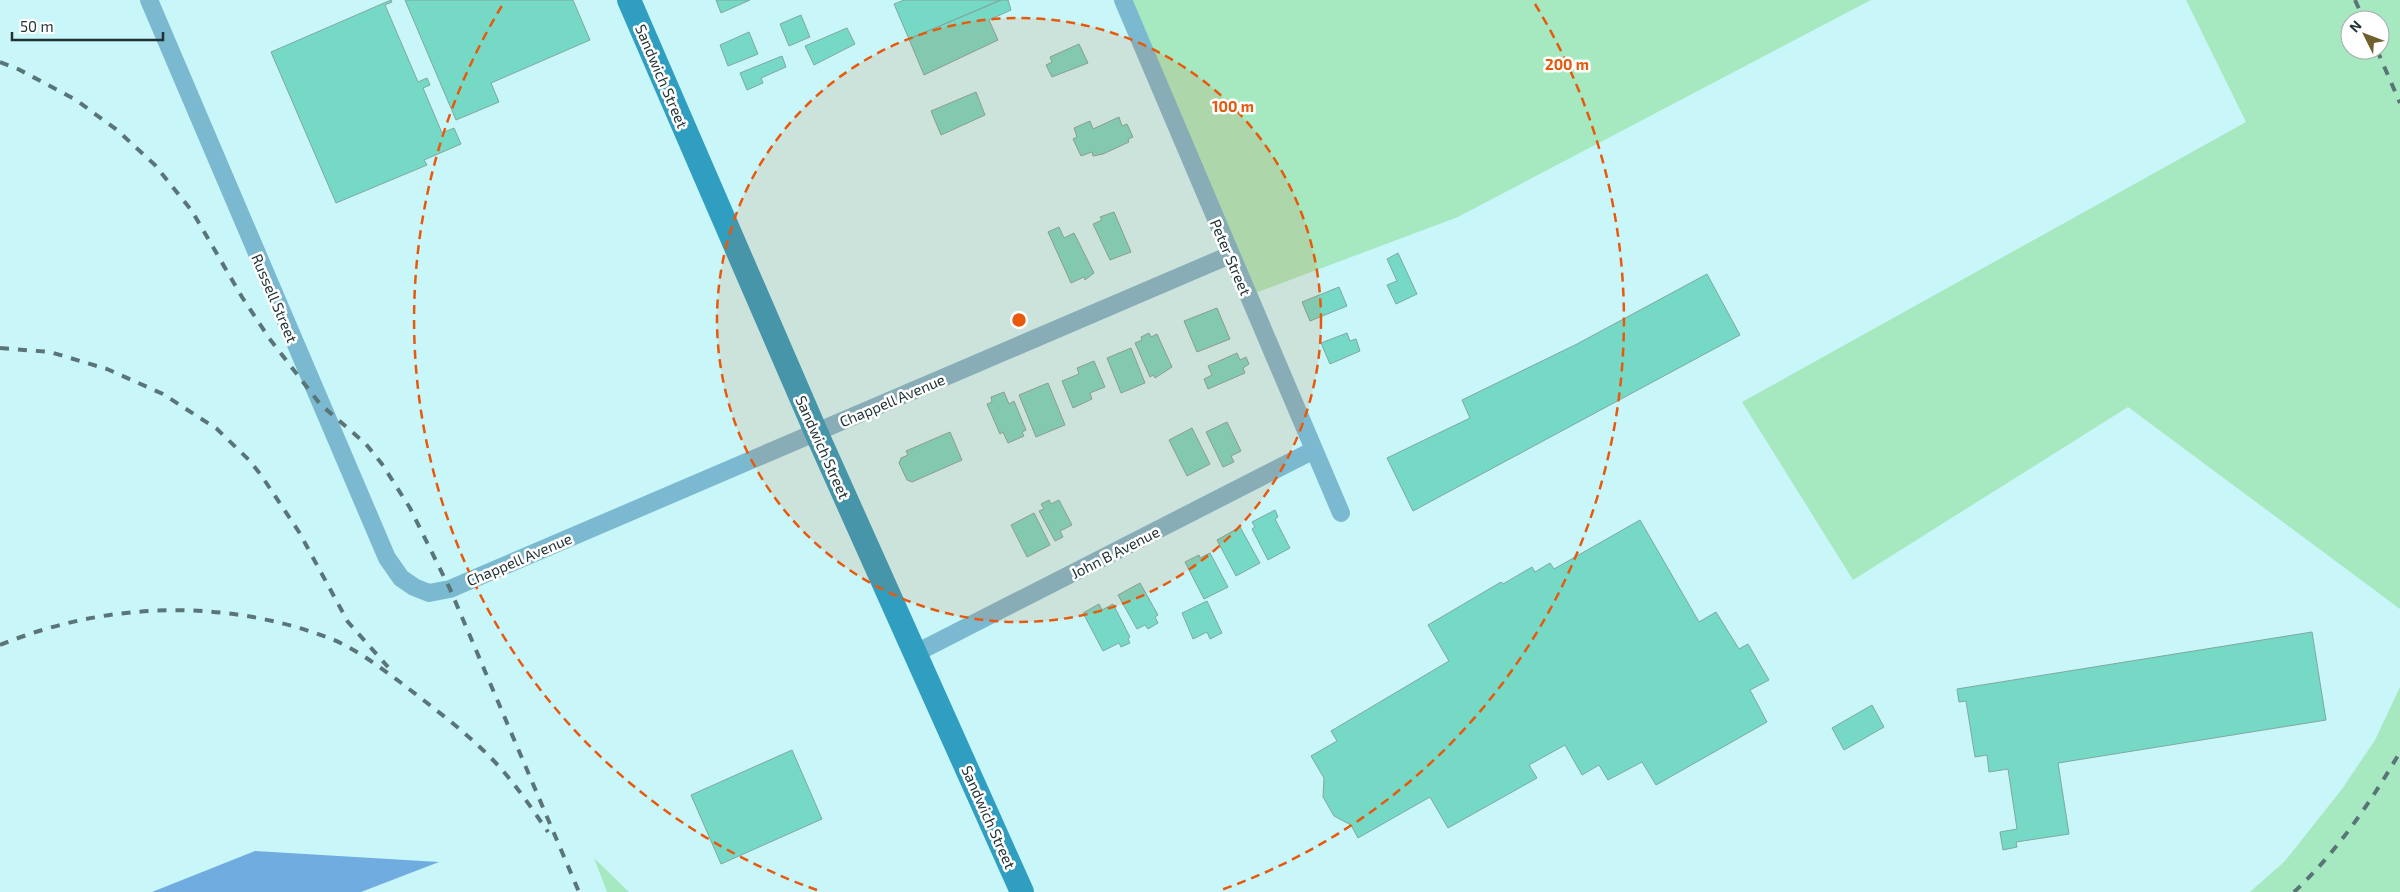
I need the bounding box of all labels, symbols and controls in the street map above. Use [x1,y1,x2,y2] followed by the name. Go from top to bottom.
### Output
[12,10,164,42] scale bar
[2340,10,2390,60] north arrow
[20,17,54,35] text: 50 m
[2345,17,2365,35] text: N
[632,21,692,131] street label: Sandwich Street
[1545,55,1589,73] text: 200 m
[1212,97,1254,115] text: 100 m
[1207,216,1255,298] street label: Peter Street
[248,251,302,345] street label: Russell Street
[1010,311,1028,329] centre of rings
[837,370,947,430] street label: Chappell Avenue
[792,393,854,502] street label: Sandwich Street
[1068,522,1162,582] street label: John B Avenue
[464,529,574,589] street label: Chappell Avenue
[958,763,1020,872] street label: Sandwich Street

